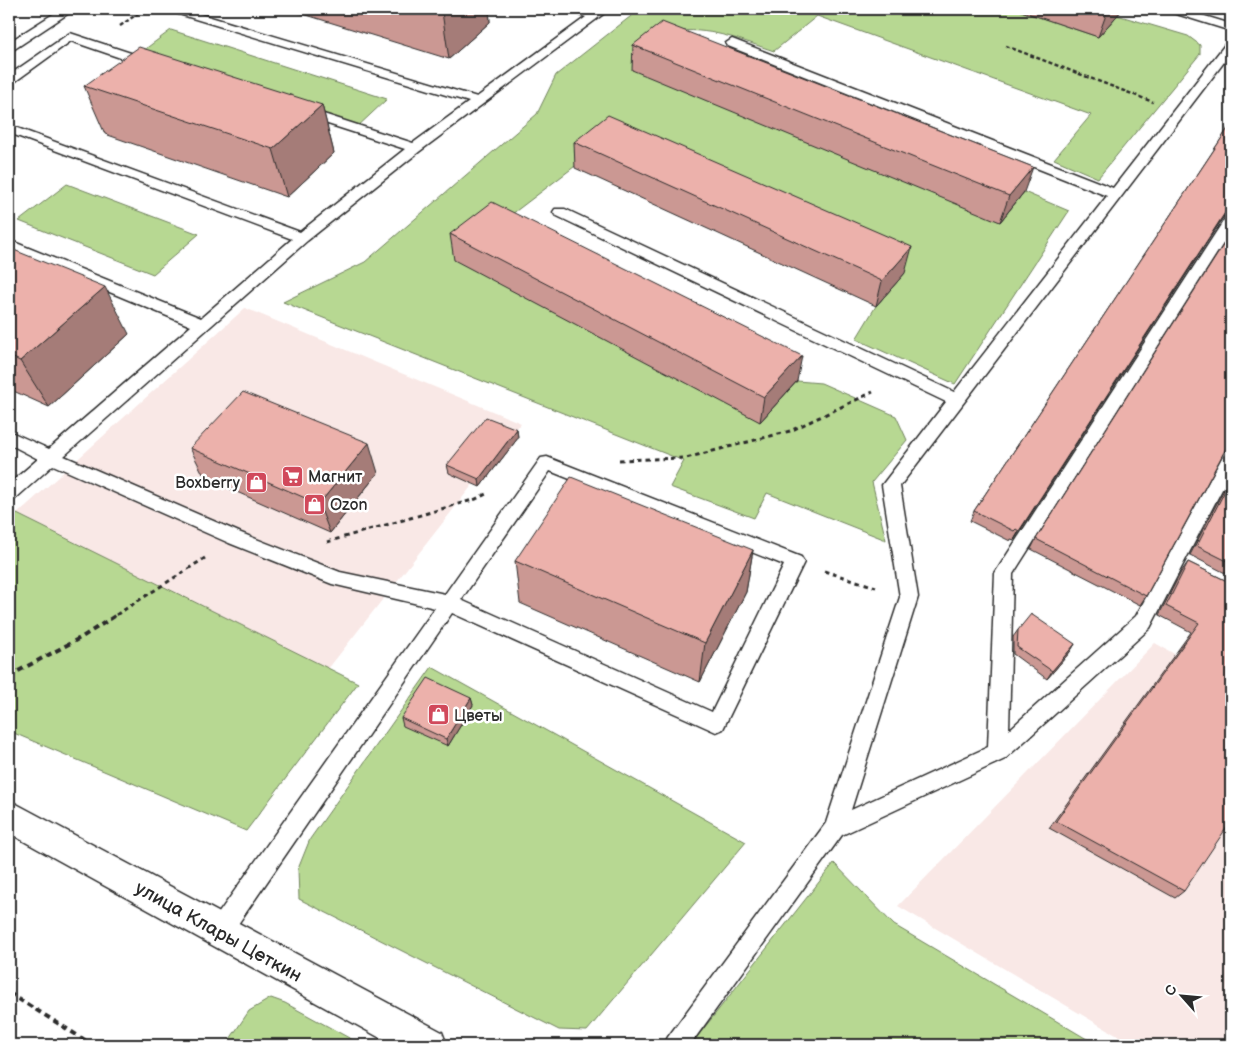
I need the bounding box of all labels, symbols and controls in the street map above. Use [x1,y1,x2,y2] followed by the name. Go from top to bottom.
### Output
[280,464,304,488] supermarket icon: Магнит
[308,468,363,487] place label: Магнит
[244,470,268,494] shop icon: Boxberry
[175,474,241,493] place label: Boxberry
[302,492,326,516] shop icon: Ozon
[330,496,368,515] place label: Ozon
[426,703,450,727] shop icon: Цветы
[454,707,502,726] place label: Цветы
[131,877,306,988] street label: улица Клары Цеткин
[1158,972,1208,1022] north arrow
[1161,982,1181,999] text: С

